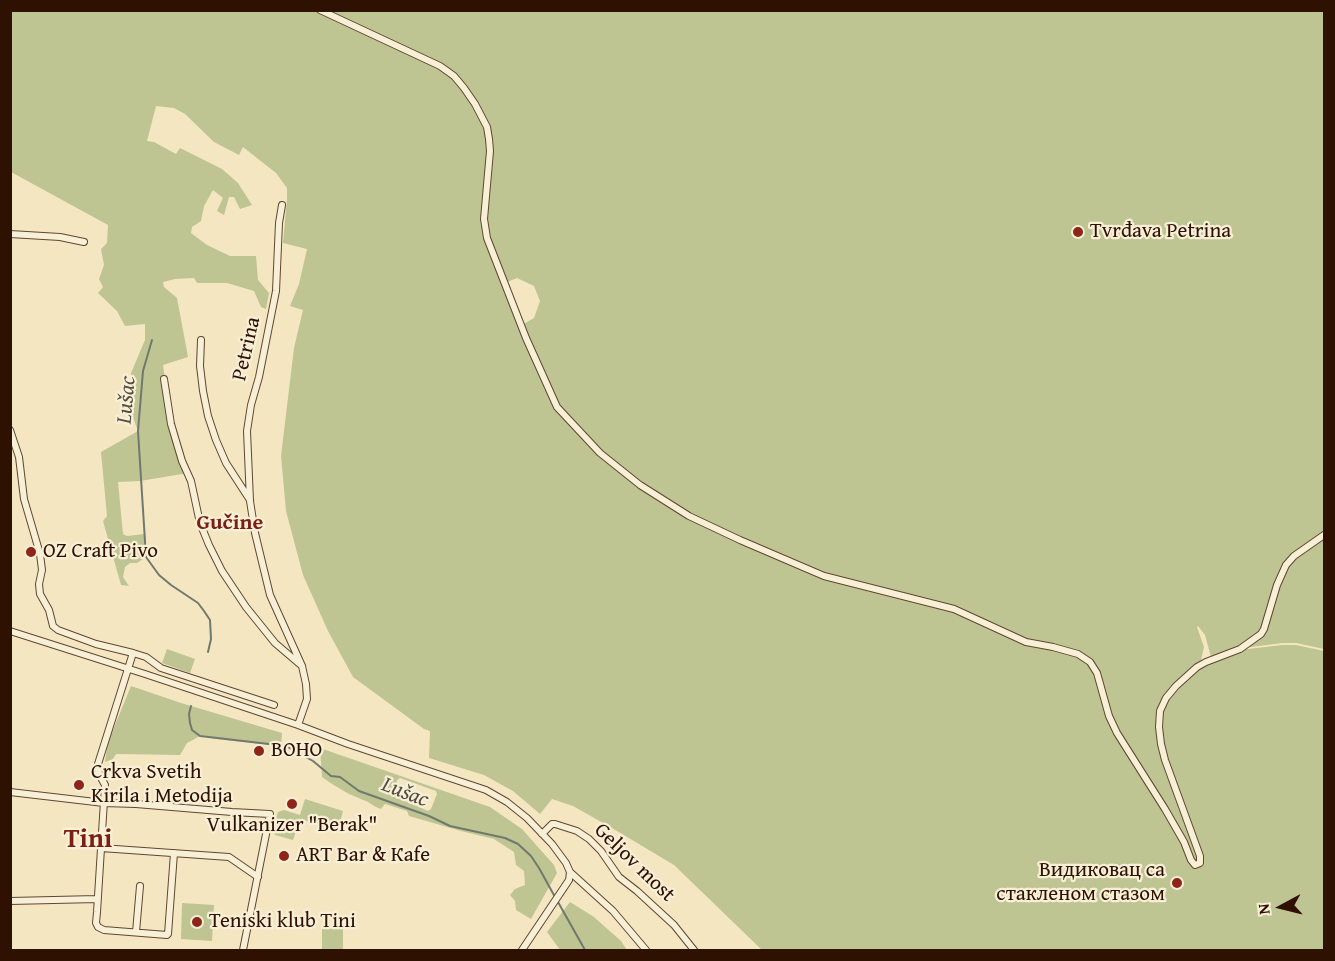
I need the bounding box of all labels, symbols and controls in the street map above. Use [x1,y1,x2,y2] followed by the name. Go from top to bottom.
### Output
[1090,219,1231,245] place label: Tvrđava Petrina
[1071,225,1085,239] marker: Tvrđava Petrina
[227,315,267,383] street label: Petrina
[112,375,142,425] water label: Lušac
[197,510,263,536] district label: Gučine
[43,539,158,565] place label: OZ Craft Pivo
[24,545,38,559] marker: OZ Craft Pivo
[271,738,322,764] place label: BOHO
[252,744,266,758] marker: BOHO
[91,760,233,810] place label: Crkva Svetih Kirila i Metodija
[378,772,432,814] water label: Lušac
[72,778,86,792] marker: Crkva Svetih Kirila i Metodija
[285,797,299,811] marker: Vulkanizer "Berak"
[207,813,377,839] place label: Vulkanizer "Berak"
[588,818,680,908] street label: Geljov most
[64,824,112,856] district label: Tini
[296,843,430,869] place label: ART Bar & Кafe
[277,849,291,863] marker: ART Bar & Кafe
[996,858,1165,908] place label: Видиковац са стакленом стазом
[1170,876,1184,890] marker: Видиковац са стакленом стазом
[1251,877,1311,937] north arrow
[1251,902,1276,916] text: N
[209,909,356,935] place label: Teniski klub Tini
[190,915,204,929] marker: Teniski klub Tini

